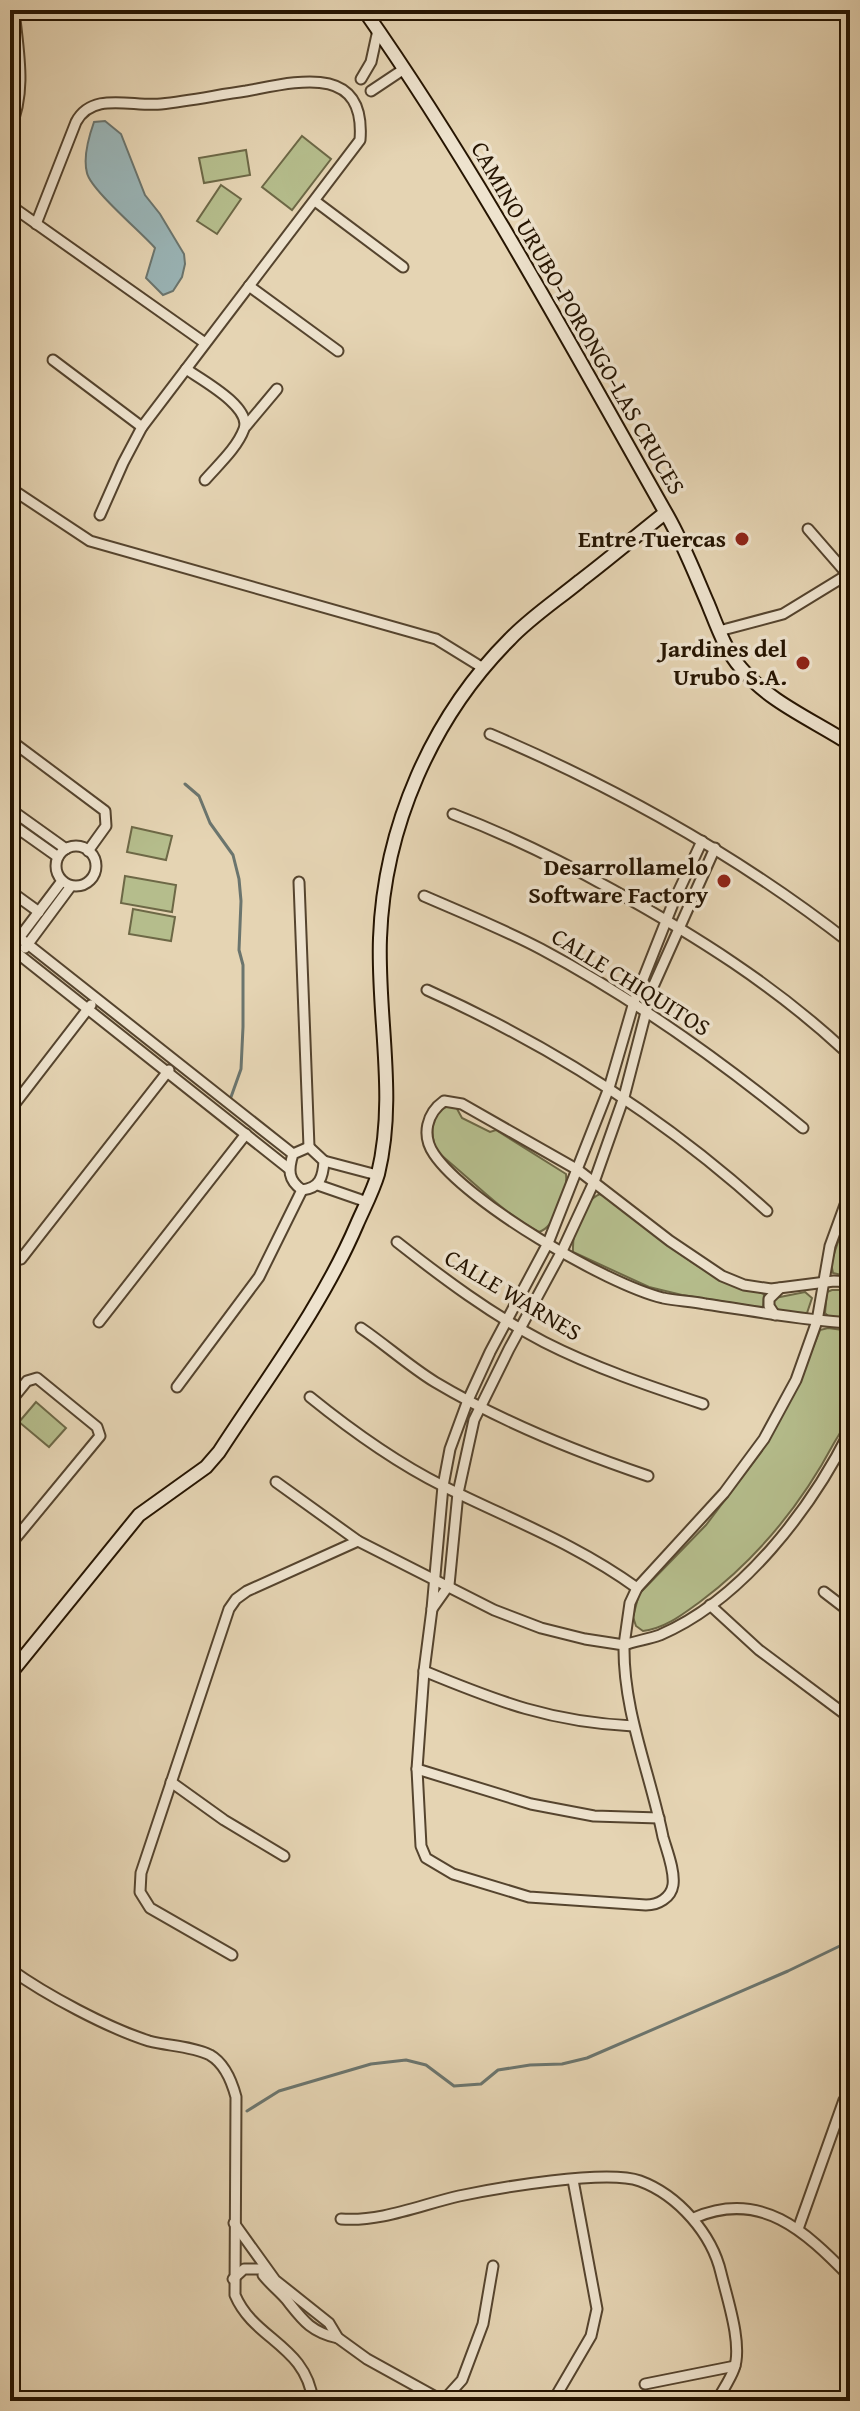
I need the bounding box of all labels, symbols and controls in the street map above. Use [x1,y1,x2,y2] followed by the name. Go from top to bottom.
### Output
[463,135,694,501] street label: CAMINO URUBO-PORONGO-LAS CRUCES
[578,521,726,556] place label: Entre Tuercas
[733,530,751,548] marker: Entre Tuercas
[656,631,788,694] place label: Jardines del Urubo S.A.
[794,654,812,672] marker: Jardines del Urubo S.A.
[528,849,709,912] place label: Desarrollamelo Software Factory
[715,872,733,890] marker: Desarrollamelo Software Factory
[545,919,718,1045] street label: CALLE CHIQUITOS
[438,1240,588,1349] street label: CALLE WARNES

